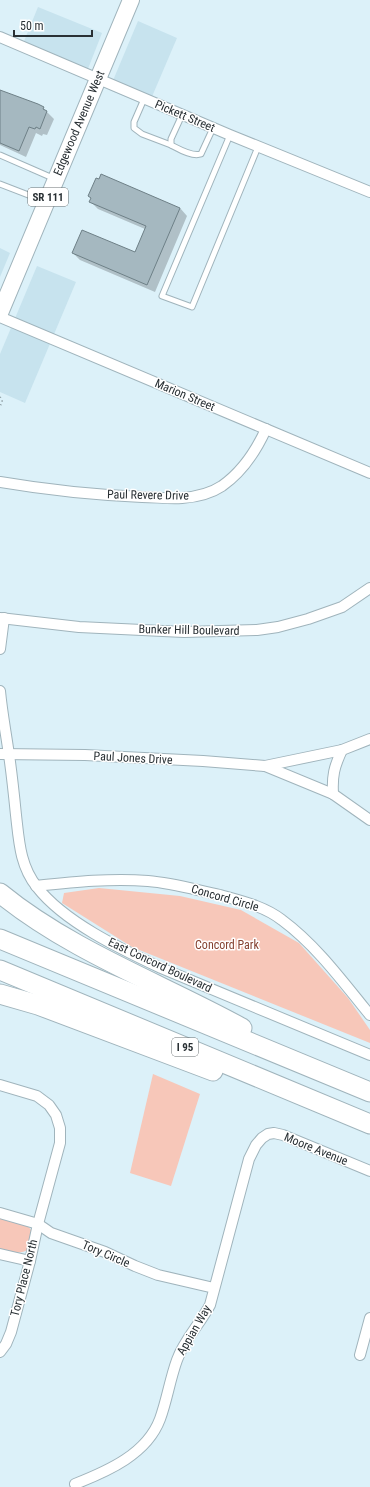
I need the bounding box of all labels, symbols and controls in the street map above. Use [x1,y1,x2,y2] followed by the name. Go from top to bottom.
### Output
[14,12,92,38] scale bar
[20,19,44,33] text: 50 m
[51,68,108,178] street label: Edgewood Avenue West
[153,97,218,135] street label: Pickett Street
[28,188,68,206] road number: SR 111
[153,376,218,414] street label: Marion Street
[107,487,190,503] street label: Paul Revere Drive
[138,622,240,638] street label: Bunker Hill Boulevard
[93,749,173,767] street label: Paul Jones Drive
[190,882,261,914] street label: Concord Circle
[106,935,214,995] street label: East Concord Boulevard
[195,938,260,952] park label: Concord Park
[172,1038,198,1056] road number: I 95
[282,1130,350,1168] street label: Moore Avenue
[8,1238,40,1318] street label: Tory Place North
[80,1238,132,1270] street label: Tory Circle
[174,1302,214,1358] street label: Appian Way

